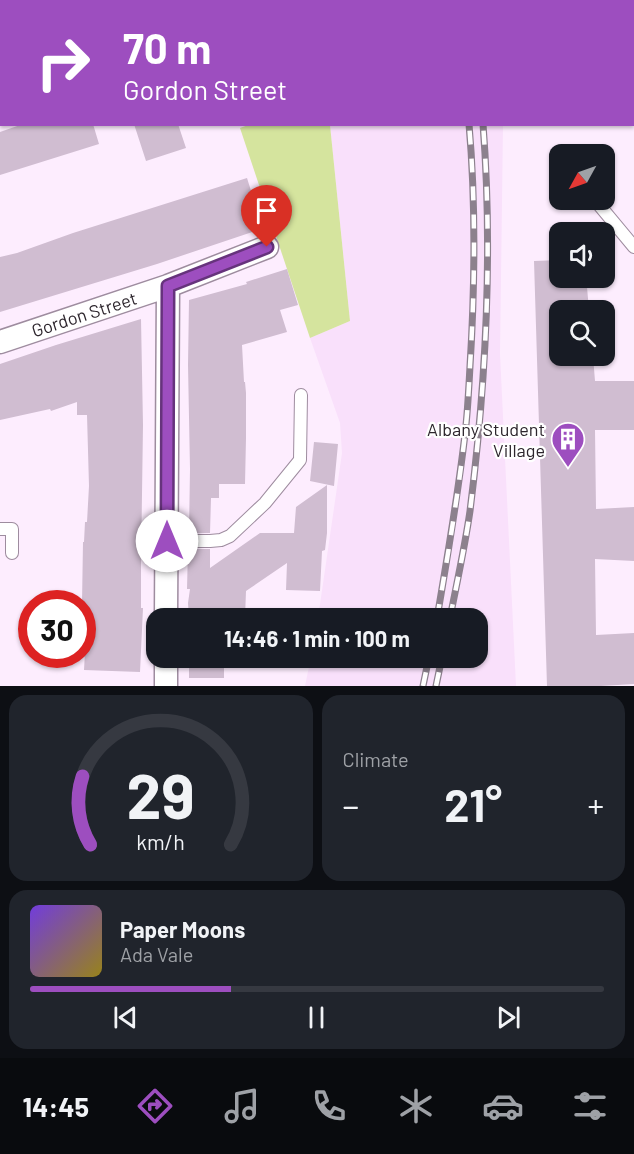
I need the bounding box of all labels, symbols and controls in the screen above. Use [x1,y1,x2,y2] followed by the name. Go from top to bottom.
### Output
[123,22,211,72] text: 70 m
[24,24,102,102] icon: right
[123,73,287,105] text: Gordon Street
[549,144,615,210] north arrow
[549,144,615,366] map controls
[241,185,292,247] pin
[250,194,283,227] icon: arrive
[549,222,615,288] button: sound
[29,287,139,341] street label: Gordon Street
[549,300,615,366] button: search
[427,418,545,461] place label: Albany Student Village
[550,421,586,468] building icon: Albany Student Village
[135,509,199,573] position arrow
[18,590,96,668] speed limit sign: 30
[224,625,410,651] text: 14:46 · 1 min · 100 m
[343,747,409,771] text: Climate
[127,757,195,831] text: 29
[444,777,502,831] text: 21°
[343,785,359,825] text: −
[588,785,604,825] text: +
[136,829,185,854] text: km/h
[120,916,245,942] text: Paper Moons
[120,942,193,966] text: Ada Vale
[109,1001,142,1034] icon: previous
[300,1001,333,1034] icon: pause
[492,1001,525,1034] icon: next
[134,1085,176,1127] icon: directions
[221,1085,263,1127] icon: music
[308,1085,350,1127] icon: phone
[395,1085,437,1127] icon: climate
[482,1085,524,1127] icon: car
[569,1085,611,1127] icon: filters
[23,1090,89,1122] text: 14:45

